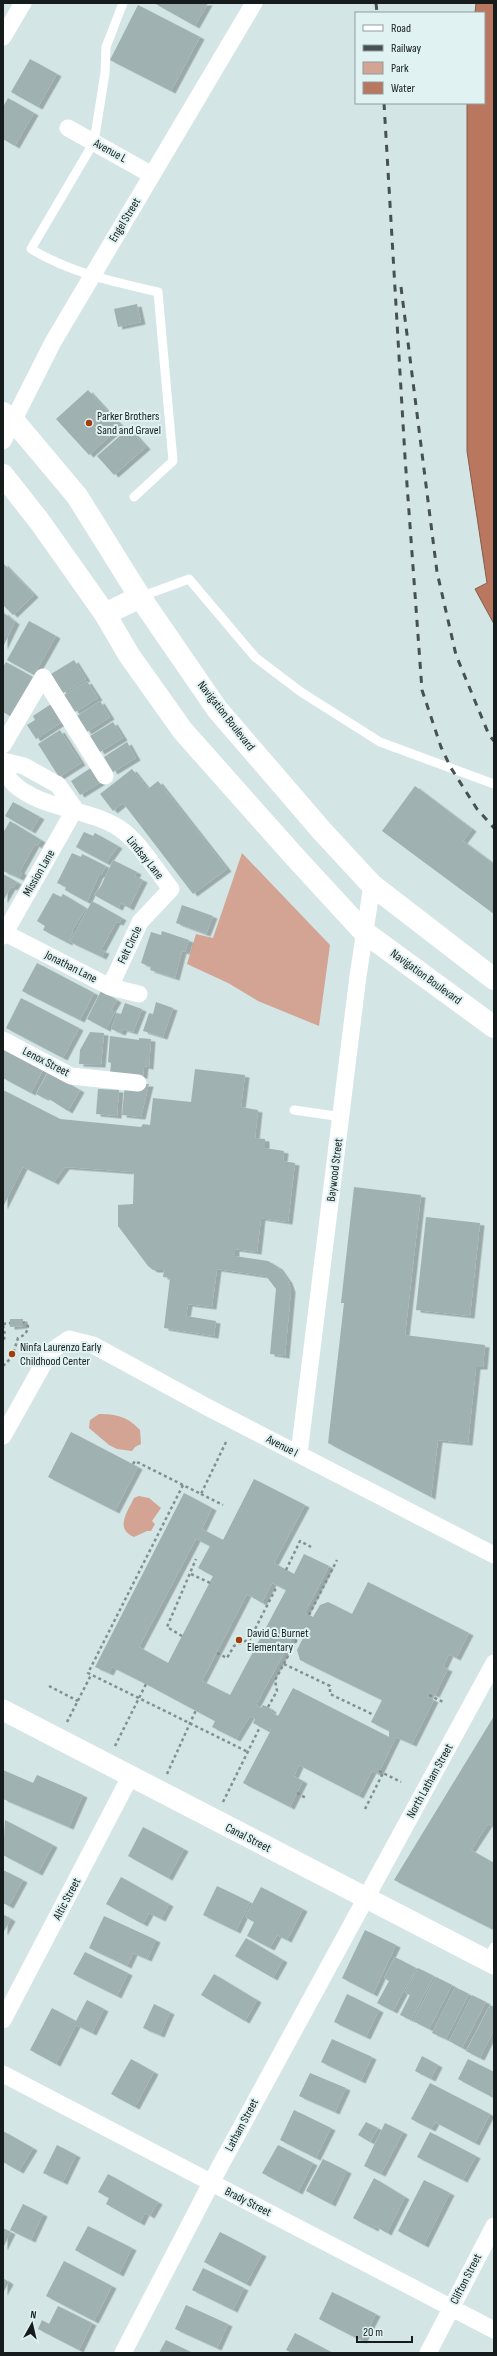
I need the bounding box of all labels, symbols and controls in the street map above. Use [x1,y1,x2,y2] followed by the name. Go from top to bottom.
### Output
[355,12,485,104] legend
[391,21,411,36] text: Road
[391,41,422,56] text: Railway
[391,61,409,76] text: Park
[391,81,415,96] text: Water
[90,135,130,166] street label: Avenue L
[106,195,144,245] street label: Engel Street
[97,409,161,438] place label: Parker Brothers Sand and Gravel
[84,418,94,428] marker: Parker Brothers Sand and Gravel
[194,678,258,754] street label: Navigation Boulevard
[123,833,167,883] street label: Lindsay Lane
[20,847,58,899] street label: Mission Lane
[114,924,146,966] street label: Felt Circle
[387,946,465,1008] street label: Navigation Boulevard
[41,947,100,987] street label: Jonathan Lane
[20,1044,72,1080] street label: Lenox Street
[324,1137,346,1202] street label: Baywood Street
[20,1340,102,1369] place label: Ninfa Laurenzo Early Childhood Center
[7,1349,17,1359] marker: Ninfa Laurenzo Early Childhood Center
[263,1431,300,1460] street label: Avenue I
[247,1626,309,1655] place label: David G. Burnet Elementary
[234,1635,244,1645] marker: David G. Burnet Elementary
[403,1741,457,1821] street label: North Latham Street
[223,1820,274,1856] street label: Canal Street
[49,1875,84,1923] street label: Altic Street
[222,2096,262,2154] street label: Latham Street
[222,2184,274,2220] street label: Brady Street
[447,2251,485,2307] street label: Clifton Street
[12,2304,52,2344] north arrow
[30,2308,37,2321] text: N
[357,2318,412,2344] scale bar
[363,2325,383,2340] text: 20 m

